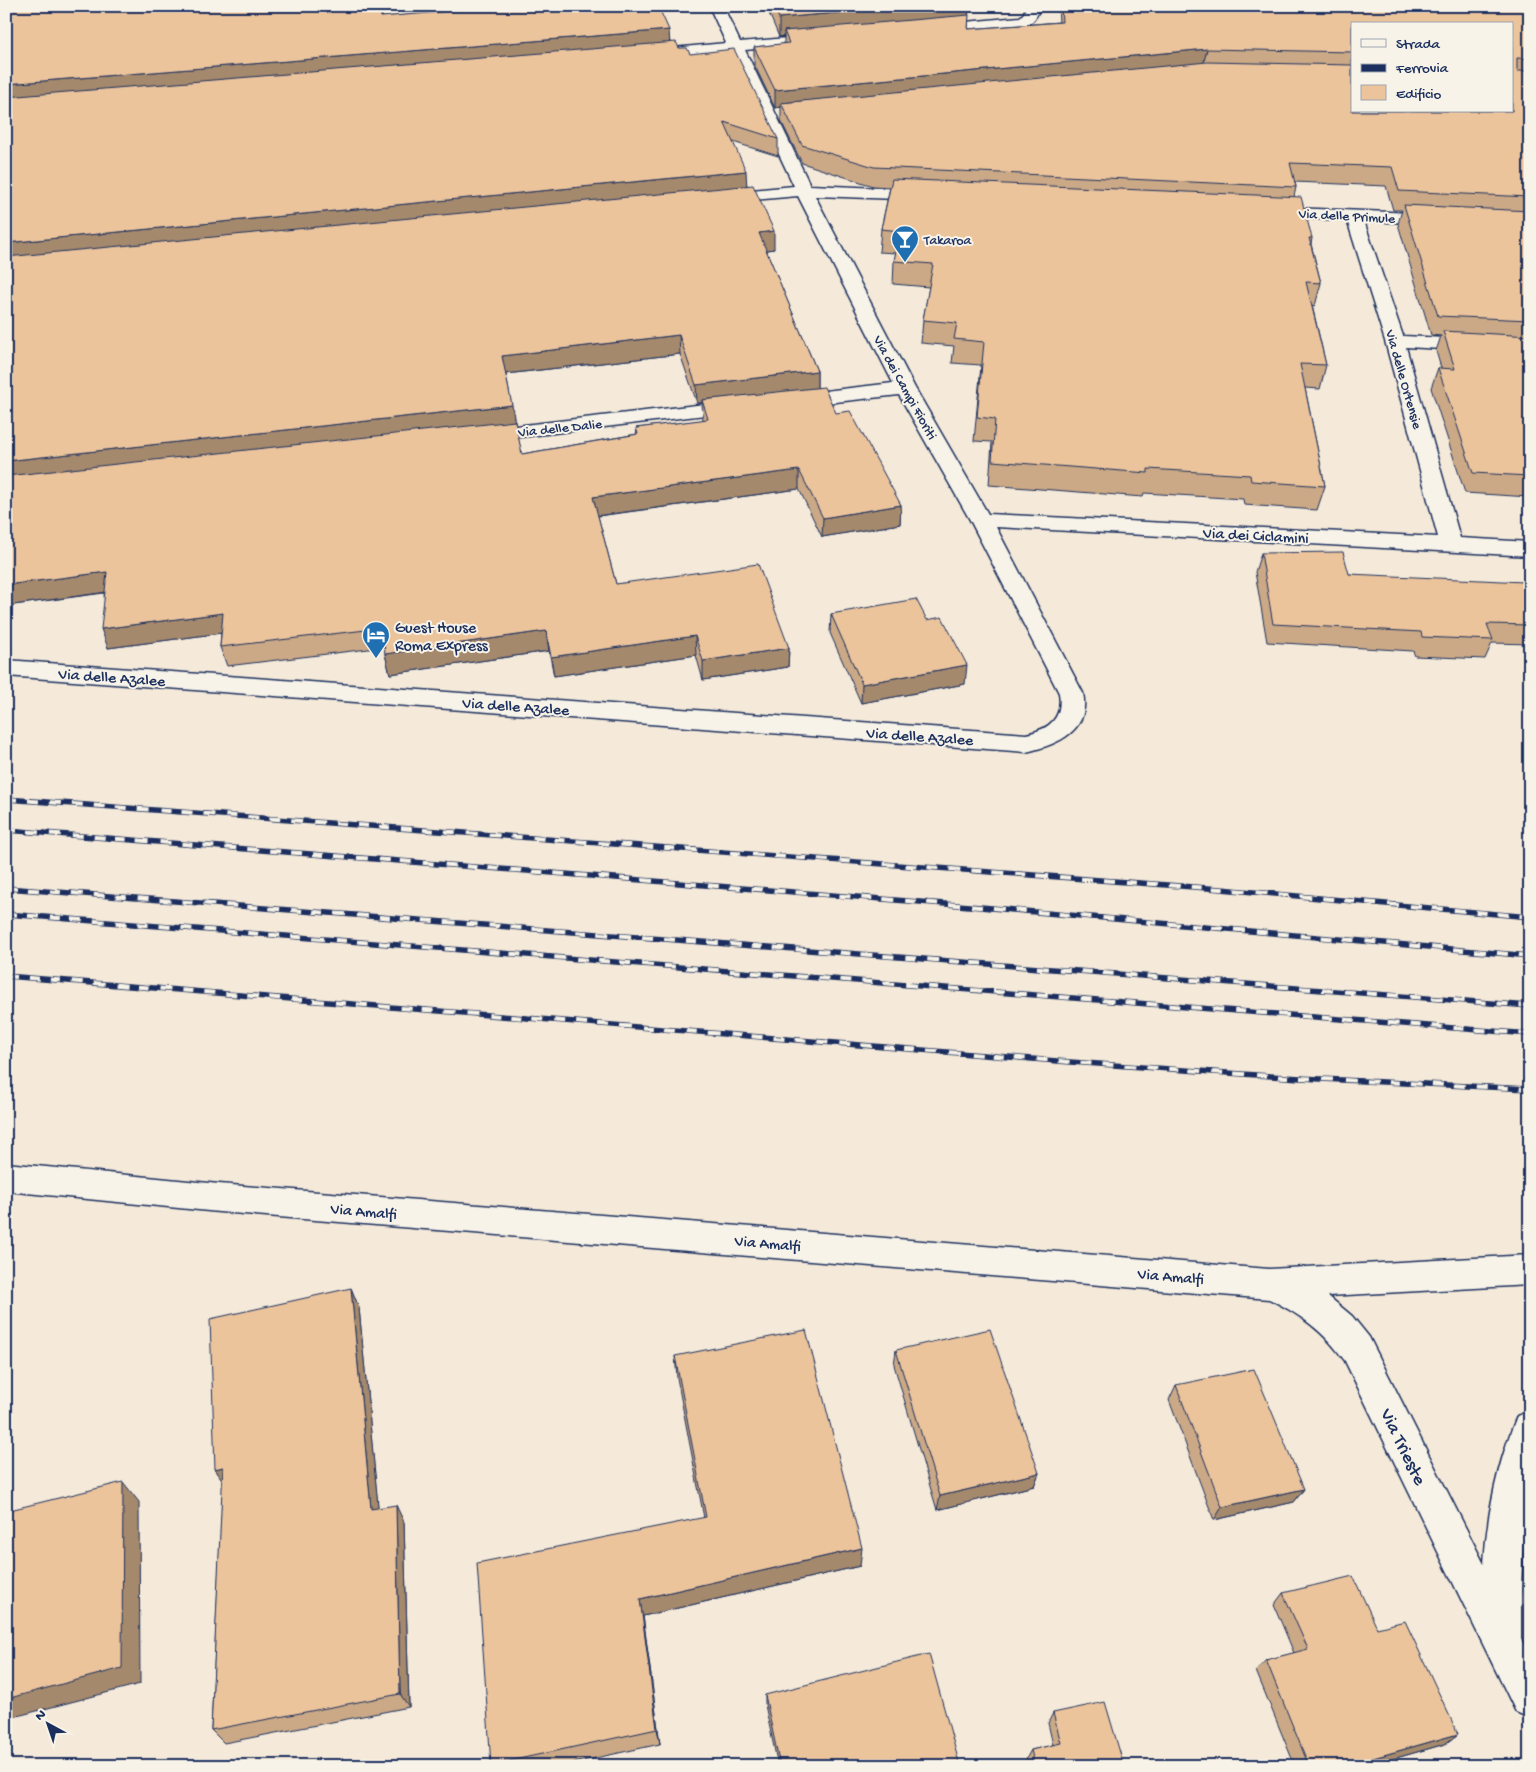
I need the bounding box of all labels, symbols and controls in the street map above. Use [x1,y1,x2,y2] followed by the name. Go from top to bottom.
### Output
[1351,22,1514,112] legend
[1396,36,1441,54] text: Strada
[1395,60,1449,78] text: Ferrovia
[1396,86,1442,104] text: Edificio
[1297,206,1396,229] street label: Via delle Primule
[890,224,920,263] bar icon: Takaroa
[923,233,972,250] place label: Takaroa
[1380,327,1425,432] street label: Via delle Ortensie
[868,332,939,443] street label: Via dei Campi Fioriti
[516,417,604,442] street label: Via delle Dalie
[1201,525,1309,550] street label: Via dei Ciclamini
[361,620,391,659] hotel icon: Guest House Roma Express
[395,620,489,657] place label: Guest House Roma Express
[57,666,167,693] street label: Via delle Azalee
[461,695,571,722] street label: Via delle Azalee
[865,725,975,752] street label: Via delle Azalee
[329,1201,398,1226] street label: Via Amalfi
[733,1233,802,1258] street label: Via Amalfi
[1136,1266,1205,1291] street label: Via Amalfi
[1373,1405,1430,1490] street label: Via Trieste
[22,1700,72,1750] north arrow
[32,1707,50,1725] text: N

